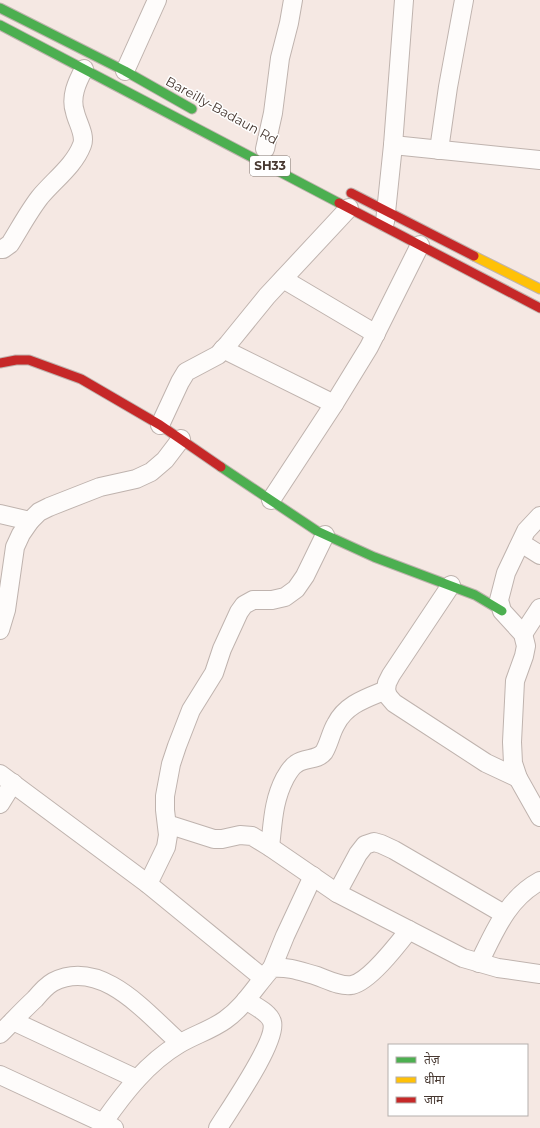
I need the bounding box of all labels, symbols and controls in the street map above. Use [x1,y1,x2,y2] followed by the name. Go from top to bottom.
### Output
[163,73,281,147] street label: Bareilly-Badaun Rd
[250,156,290,176] road number: SH33
[388,1044,528,1116] legend
[424,1052,441,1067] text: तेज़
[424,1072,446,1087] text: धीमा
[424,1092,444,1107] text: जाम

